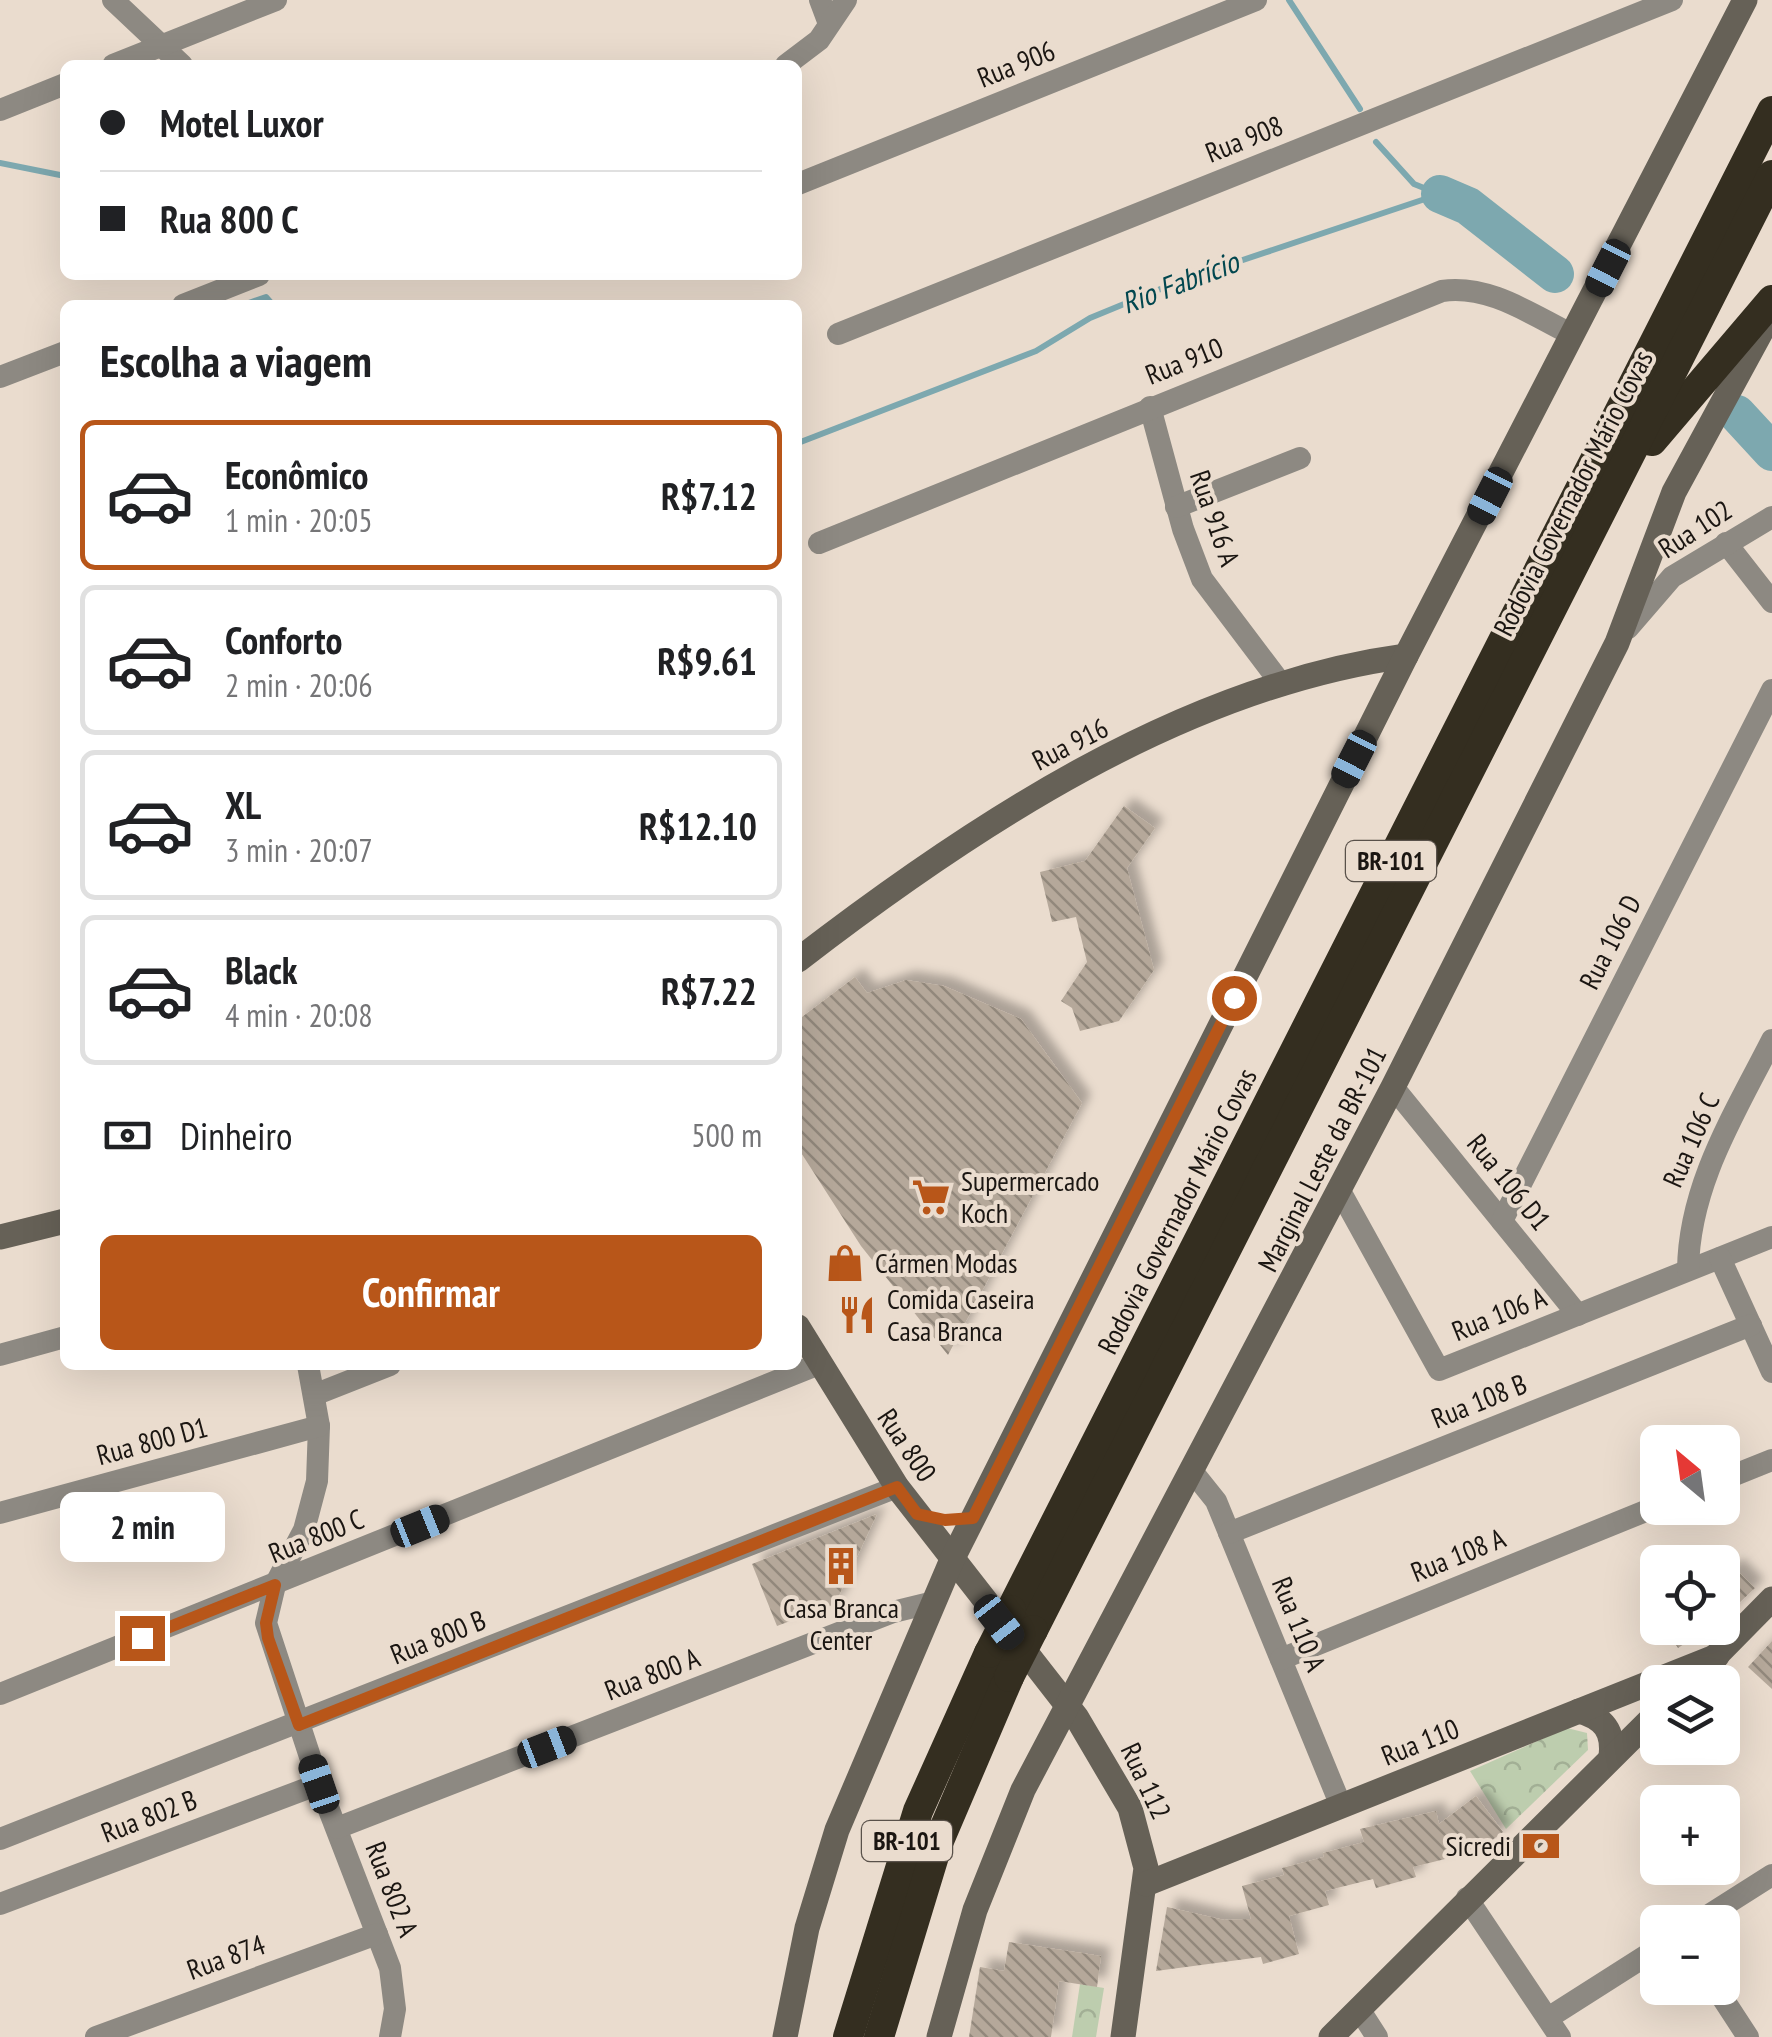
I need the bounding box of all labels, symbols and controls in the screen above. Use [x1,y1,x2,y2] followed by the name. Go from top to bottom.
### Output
[972,31,1060,96] street label: Rua 906
[160,98,324,147] text: Motel Luxor
[1200,106,1288,171] street label: Rua 908
[160,194,299,243] text: Rua 800 C
[1581,234,1635,302] car
[1115,241,1246,322] water label: Rio Fabrício
[1140,328,1228,393] street label: Rua 910
[100,331,372,389] text: Escolha a viagem
[1484,344,1661,642] street label: Rodovia Governador Mário Covas
[105,450,195,540] icon: car
[225,450,369,499] text: Econômico
[1463,462,1517,530] car
[1182,465,1249,571] street label: Rua 916 A
[661,471,757,520] text: R$7.12
[1651,491,1739,566] street label: Rua 102
[225,499,373,541] text: 1 min · 20:05
[105,615,195,705] icon: car
[225,615,342,664] text: Conforto
[657,636,757,685] text: R$9.61
[225,664,373,706] text: 2 min · 20:06
[1025,709,1114,778] street label: Rua 916
[1327,725,1381,793] car
[105,780,195,870] icon: car
[225,780,261,829] text: XL
[639,801,757,850] text: R$12.10
[225,829,373,871] text: 3 min · 20:07
[1346,841,1436,881] road number: BR-101
[1570,888,1649,995] street label: Rua 106 D
[105,945,195,1035] icon: car
[225,945,298,994] text: Black
[661,966,757,1015] text: R$7.22
[1212,976,1257,1021] route start
[225,994,373,1036] text: 4 min · 20:08
[1249,1040,1394,1278] street label: Marginal Leste da BR-101
[1088,1062,1265,1360] street label: Rodovia Governador Mário Covas
[1653,1087,1728,1193] street label: Rua 106 C
[100,1108,155,1163] icon: cash
[180,1111,292,1160] text: Dinheiro
[691,1114,762,1156] text: 500 m
[1459,1126,1560,1238] street label: Rua 106 D1
[961,1162,1099,1231] place label: Supermercado Koch
[910,1176,952,1218] supermarket icon: Supermercado Koch
[100,1235,762,1350] button: Confirmar
[824,1242,866,1284] shop icon: Cármen Modas
[875,1244,1017,1281] place label: Cármen Modas
[1446,1278,1552,1349] street label: Rua 106 A
[887,1280,1034,1349] place label: Comida Caseira Casa Branca
[836,1294,878,1336] restaurant icon: Comida Caseira Casa Branca
[1426,1365,1532,1436] street label: Rua 108 B
[870,1401,945,1488] street label: Rua 800
[92,1408,212,1473] street label: Rua 800 D1
[1640,1425,1740,1525] north arrow
[1640,1425,1740,2005] map controls
[59,1493,224,1563] callout: 2 min
[263,1500,369,1571] street label: Rua 800 C
[387,1501,453,1551] car
[110,1506,175,1548] text: 2 min
[1405,1519,1511,1590] street label: Rua 108 A
[820,1545,862,1587] building icon: Casa Branca Center
[1640,1545,1740,1645] button: locate
[1264,1571,1335,1677] street label: Rua 110 A
[783,1589,899,1658] place label: Casa Branca Center
[969,1589,1029,1655] car
[385,1601,491,1672] street label: Rua 800 B
[120,1616,165,1661] route end
[599,1638,705,1709] street label: Rua 800 A
[1640,1665,1740,1765] button: layers
[1376,1709,1464,1774] street label: Rua 110
[514,1722,580,1772] car
[1113,1736,1180,1825] street label: Rua 112
[295,1751,343,1817] car
[96,1780,202,1851] street label: Rua 802 B
[1640,1785,1740,1885] button: +
[862,1821,952,1861] road number: BR-101
[1520,1825,1562,1867] bank icon: Sicredi
[1446,1827,1511,1864] place label: Sicredi
[357,1836,428,1942] street label: Rua 802 A
[1640,1905,1740,2005] button: −
[182,1925,270,1988] street label: Rua 874

